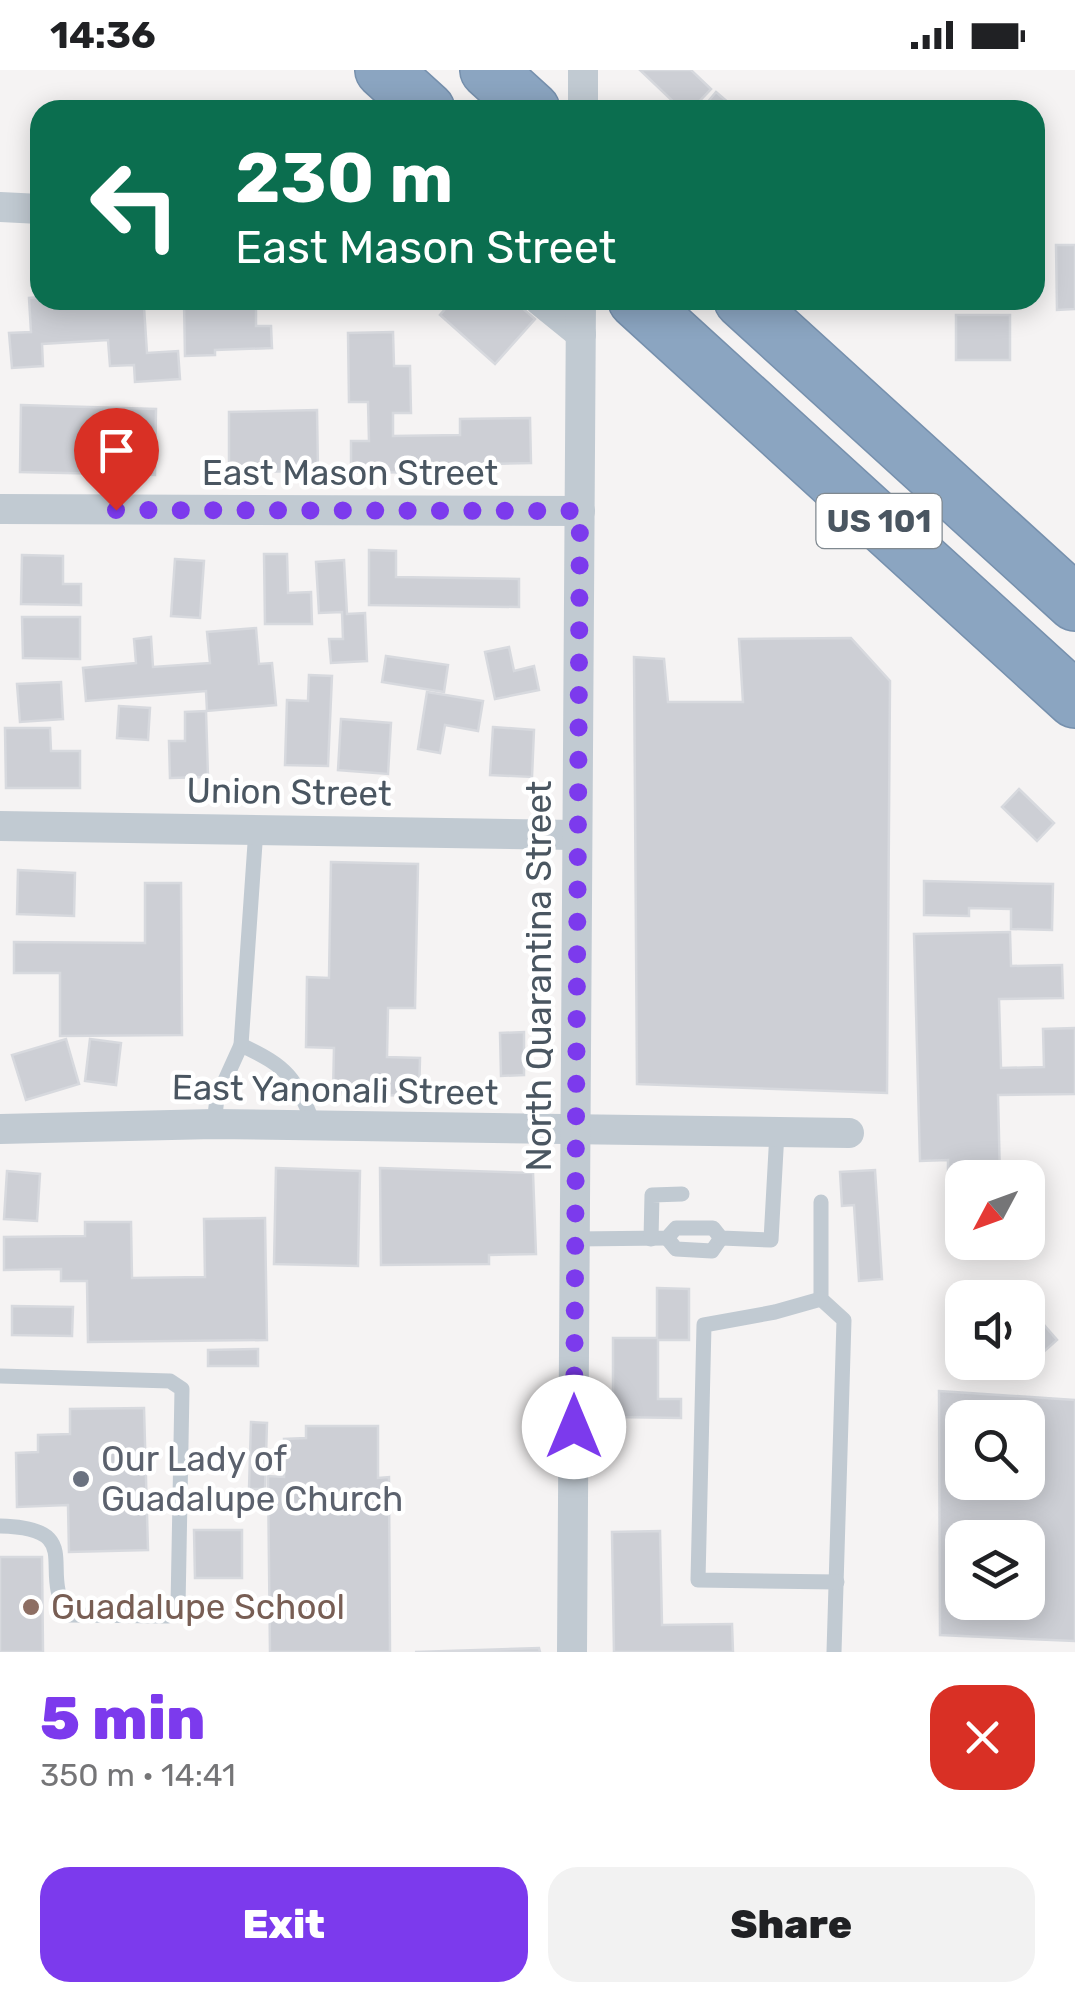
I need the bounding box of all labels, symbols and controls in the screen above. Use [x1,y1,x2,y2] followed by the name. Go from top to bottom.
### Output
[50,12,156,58] text: 14:36
[235,137,453,220] text: 230 m
[70,140,200,270] icon: left
[235,221,616,274] text: East Mason Street
[74,408,159,511] pin
[89,423,144,478] icon: arrive
[202,452,498,494] street label: East Mason Street
[816,494,942,548] road number: US 101
[186,769,392,815] street label: Union Street
[518,780,560,1172] street label: North Quarantina Street
[171,1066,499,1114] street label: East Yanonali Street
[945,1160,1045,1260] north arrow
[945,1160,1045,1620] map controls
[945,1280,1045,1380] button: sound
[522,1375,626,1479] position arrow
[945,1400,1045,1500] button: search
[101,1438,403,1520] place label: Our Lady of Guadalupe Church
[70,1468,92,1490] marker: Our Lady of Guadalupe Church
[945,1520,1045,1620] button: layers
[51,1586,345,1628] place label: Guadalupe School
[20,1596,42,1618] marker: Guadalupe School
[40,1683,205,1754] text: 5 min
[930,1685,1035,1790] button: close
[40,1756,236,1794] text: 350 m · 14:41
[40,1867,528,1982] button: Exit
[548,1867,1035,1982] button: Share

